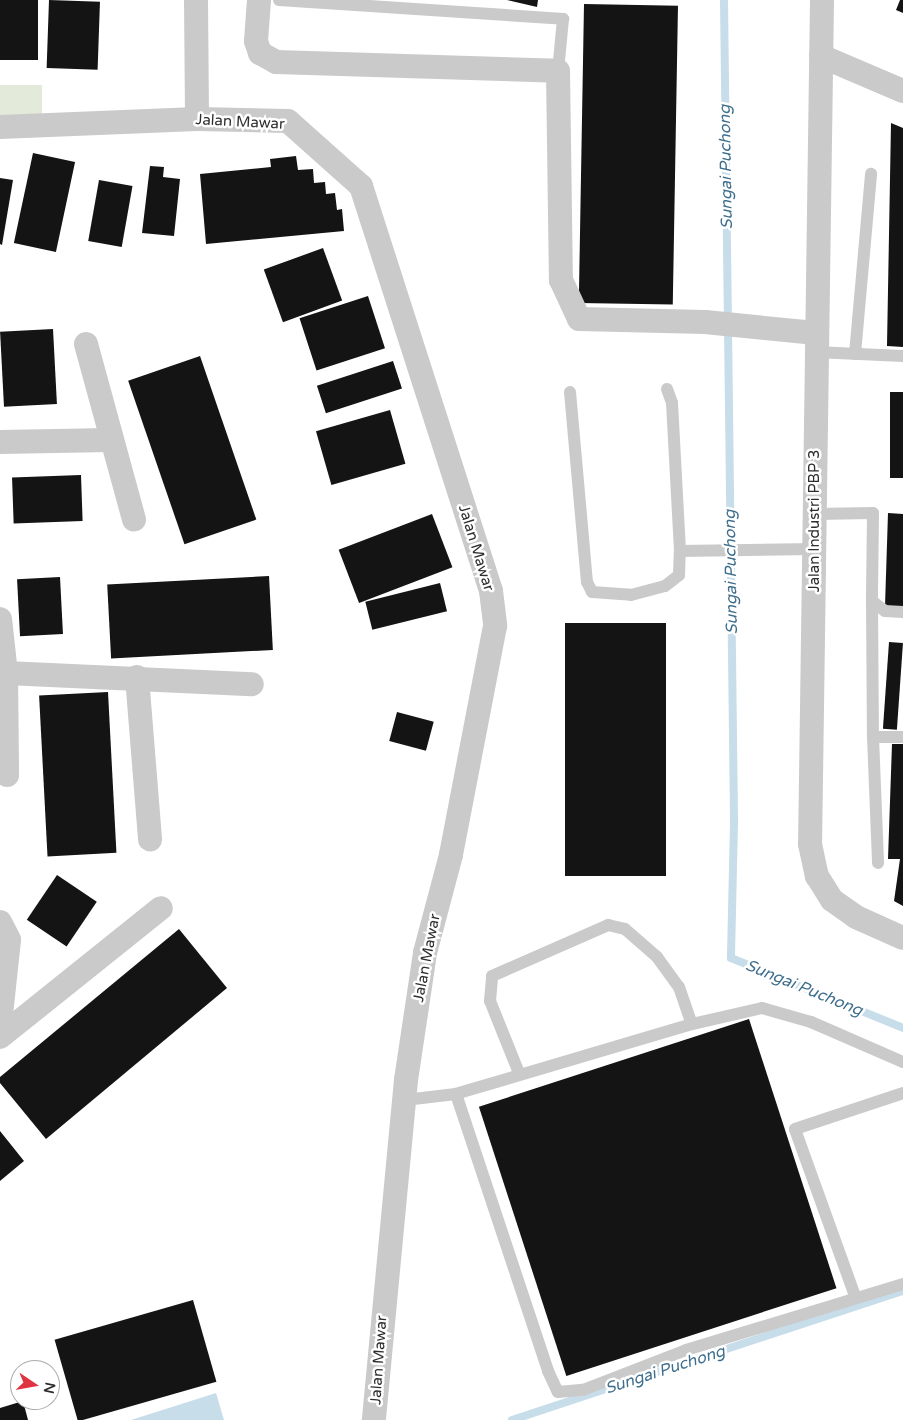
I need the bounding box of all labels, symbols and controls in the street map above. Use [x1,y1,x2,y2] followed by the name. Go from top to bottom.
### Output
[715,105,737,229] water label: Sungai Puchong
[195,111,285,133] street label: Jalan Mawar
[806,450,824,592] street label: Jalan Industri PBP 3
[454,503,498,593] street label: Jalan Mawar
[720,510,742,634] water label: Sungai Puchong
[410,912,444,1004] street label: Jalan Mawar
[743,956,865,1020] water label: Sungai Puchong
[367,1315,391,1405] street label: Jalan Mawar
[603,1342,727,1398] water label: Sungai Puchong
[10,1360,60,1410] north arrow
[40,1381,59,1395] text: N

